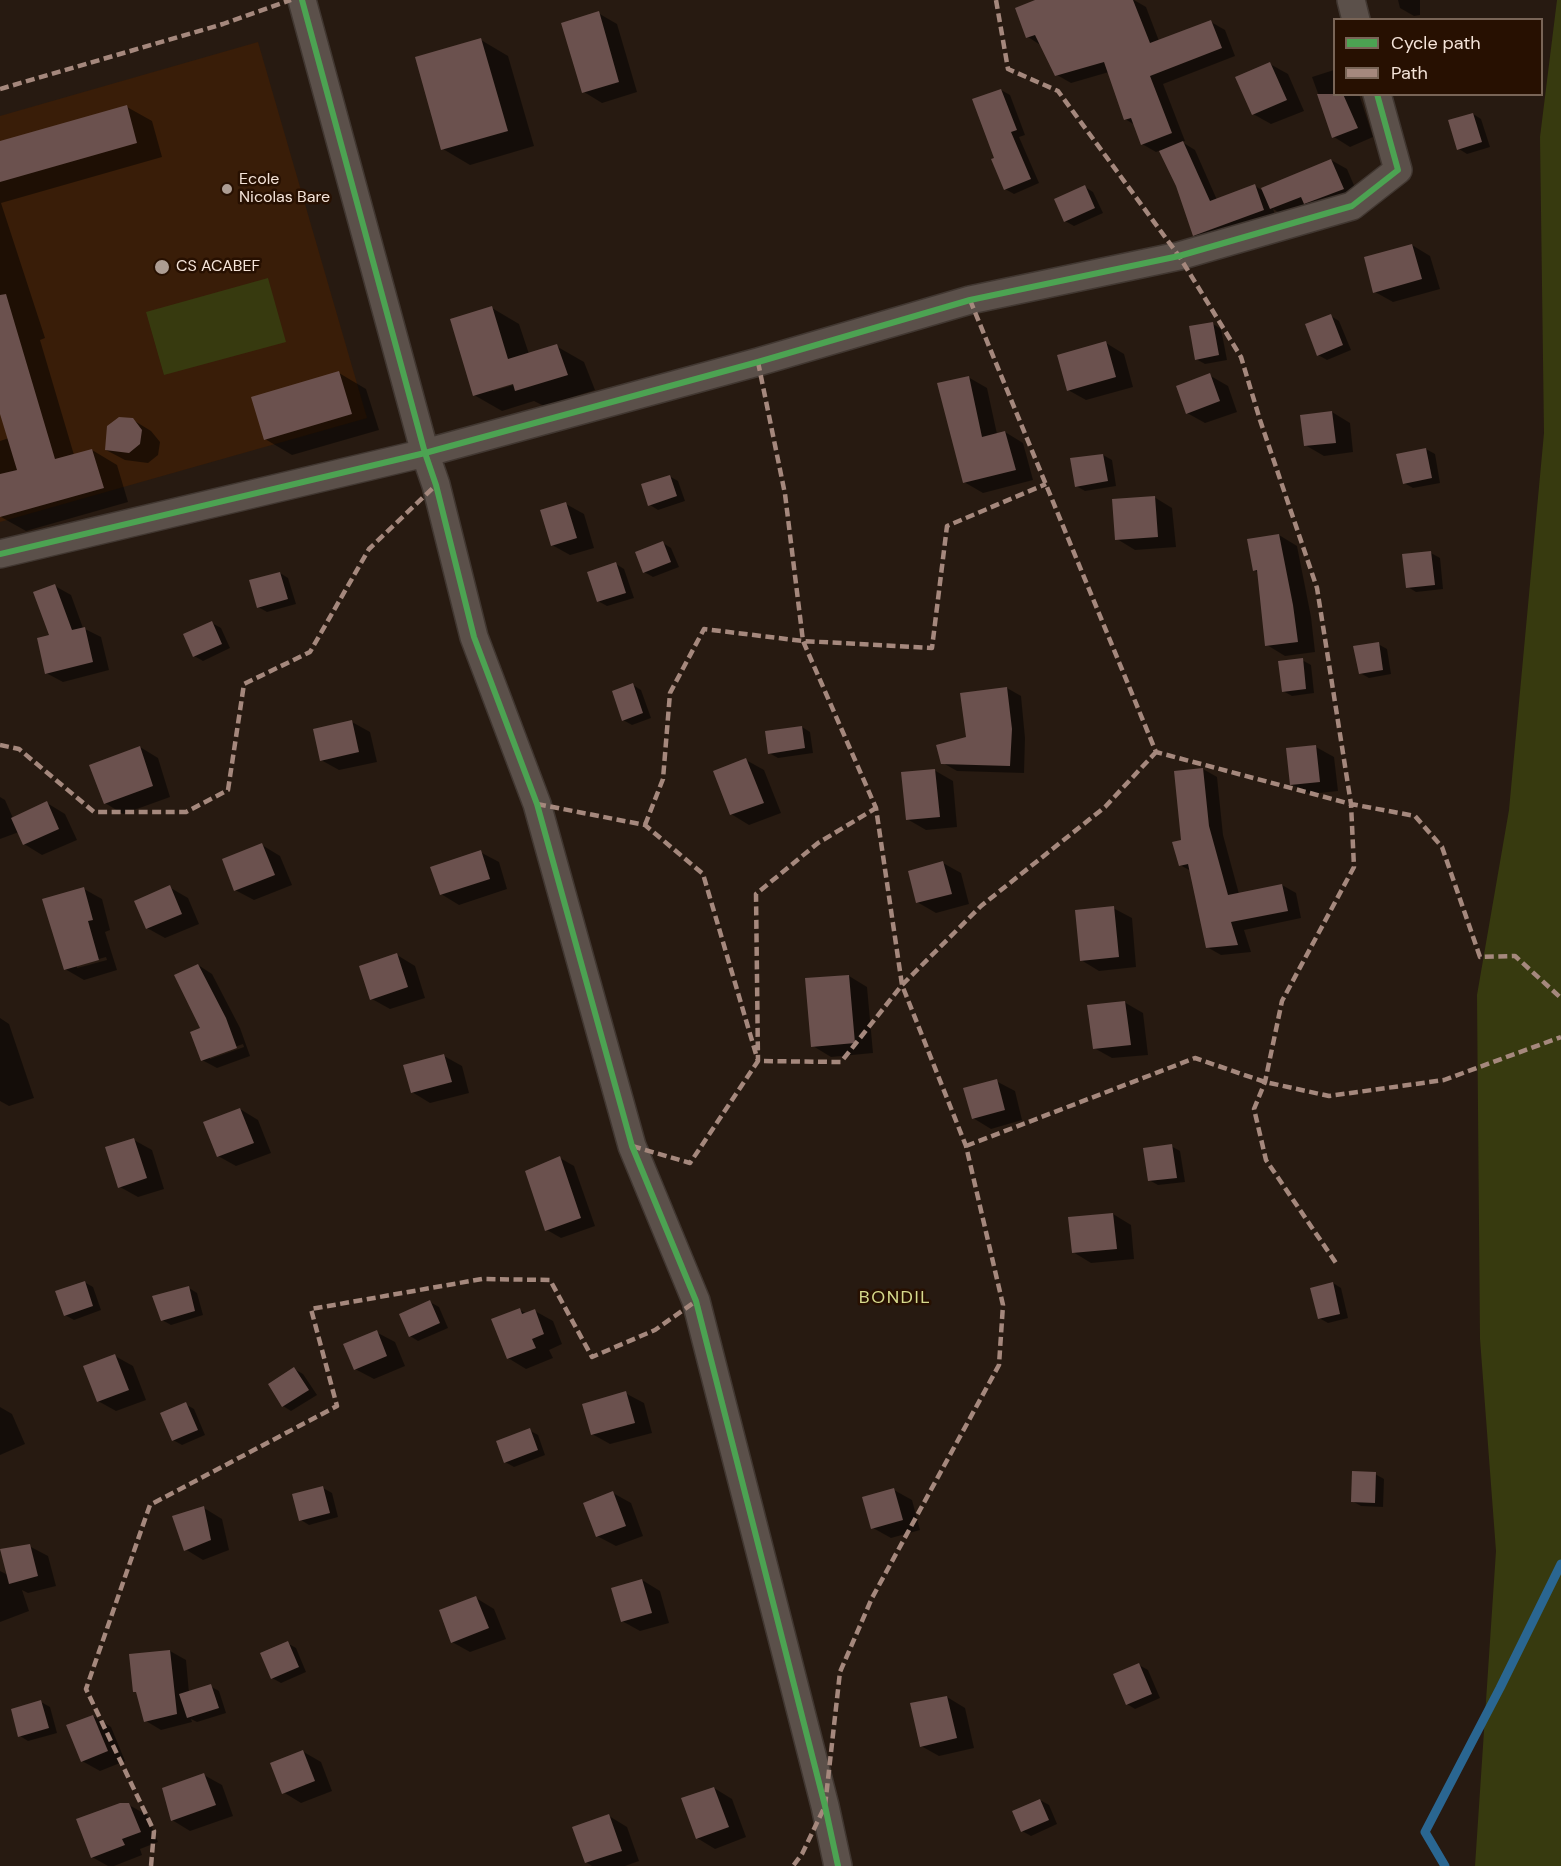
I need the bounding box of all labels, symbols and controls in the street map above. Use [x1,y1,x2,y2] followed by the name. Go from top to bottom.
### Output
[1333,18,1543,96] legend
[1391,31,1481,55] text: Cycle path
[1391,61,1428,85] text: Path
[239,170,330,208] place label: Ecole Nicolas Bare
[220,182,234,196] marker: Ecole Nicolas Bare
[176,257,260,277] place label: CS ACABEF
[153,258,171,276] marker: CS ACABEF
[859,1287,931,1309] district label: BONDIL

